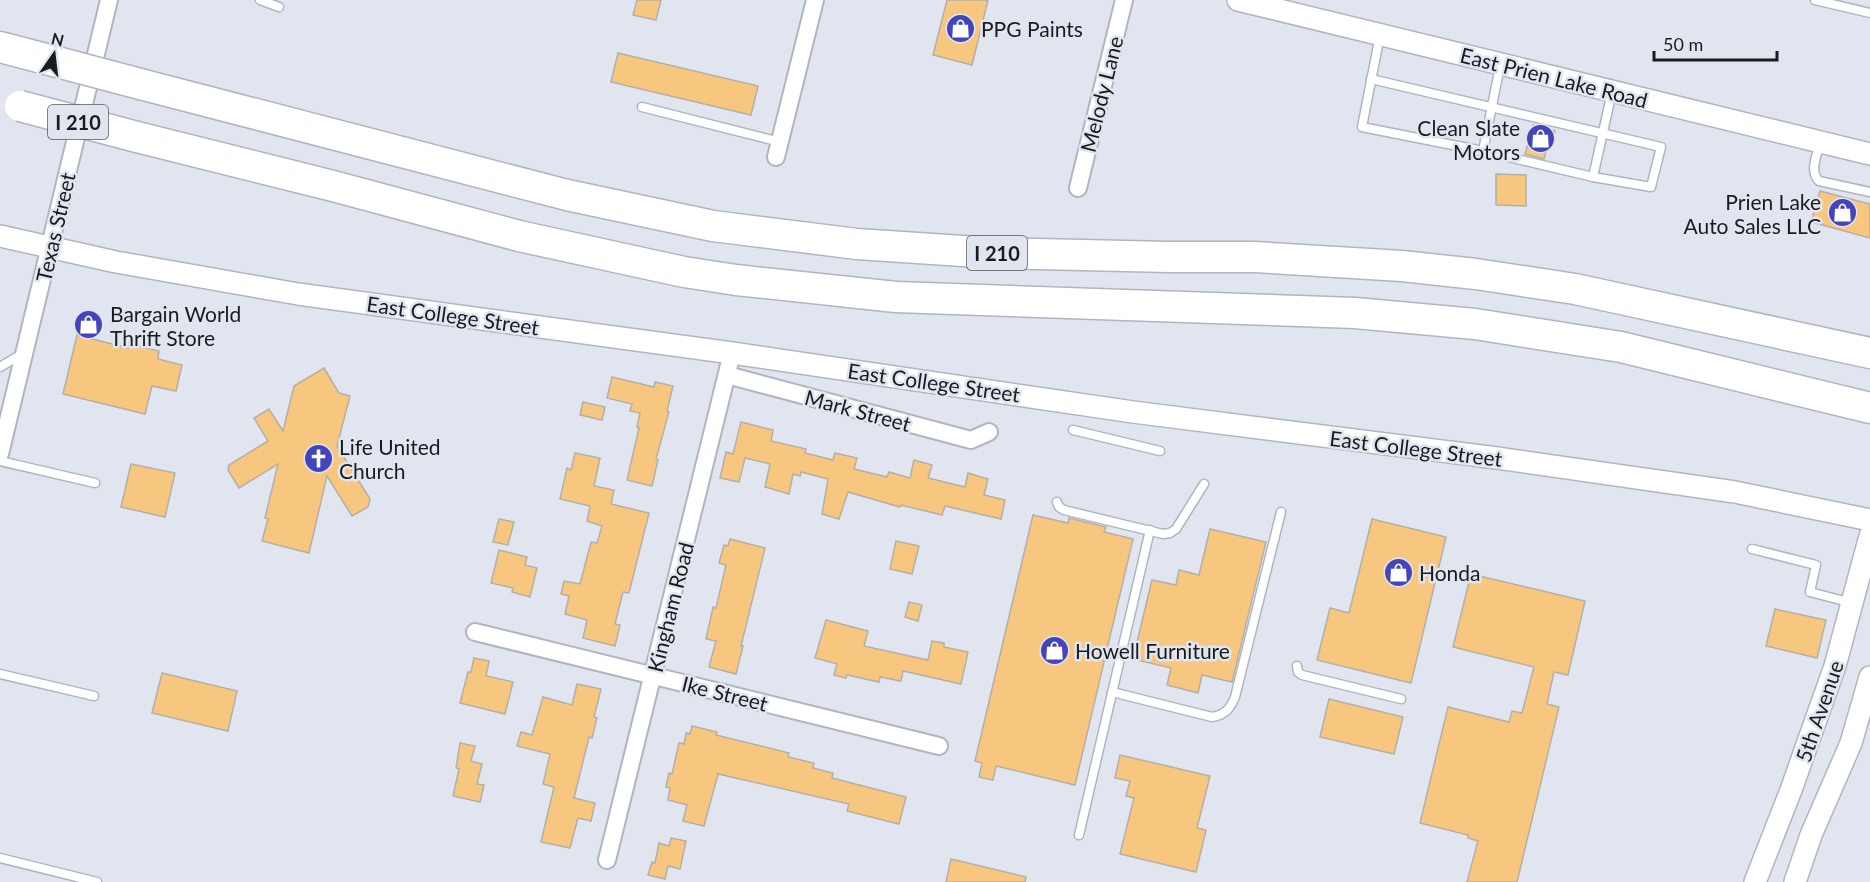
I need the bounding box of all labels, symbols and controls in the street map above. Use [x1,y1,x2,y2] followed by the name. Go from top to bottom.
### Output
[944,12,976,44] shop icon: PPG Paints
[981,16,1083,41] place label: PPG Paints
[24,24,84,84] north arrow
[1654,24,1777,62] scale bar
[49,28,66,50] text: N
[1075,33,1127,155] street label: Melody Lane
[1663,33,1703,55] text: 50 m
[1458,42,1650,112] street label: East Prien Lake Road
[48,105,108,139] road number: I 210
[1417,115,1520,164] place label: Clean Slate Motors
[1525,123,1557,155] shop icon: Clean Slate Motors
[30,169,80,284] street label: Texas Street
[1683,189,1821,238] place label: Prien Lake Auto Sales LLC
[1826,197,1858,229] shop icon: Prien Lake Auto Sales LLC
[967,236,1027,270] road number: I 210
[365,291,541,340] street label: East College Street
[110,301,241,350] place label: Bargain World Thrift Store
[73,309,105,341] shop icon: Bargain World Thrift Store
[846,358,1022,407] street label: East College Street
[802,384,914,436] street label: Mark Street
[1328,425,1504,471] street label: East College Street
[339,434,441,483] place label: Life United Church
[302,442,334,474] church icon: Life United Church
[642,539,698,675] street label: Kingham Road
[1382,556,1414,588] shop icon: Honda
[1419,560,1481,585] place label: Honda
[1038,634,1070,666] shop icon: Howell Furniture
[1075,638,1230,663] place label: Howell Furniture
[1790,657,1848,765] street label: 5th Avenue
[679,670,771,716] street label: Ike Street

